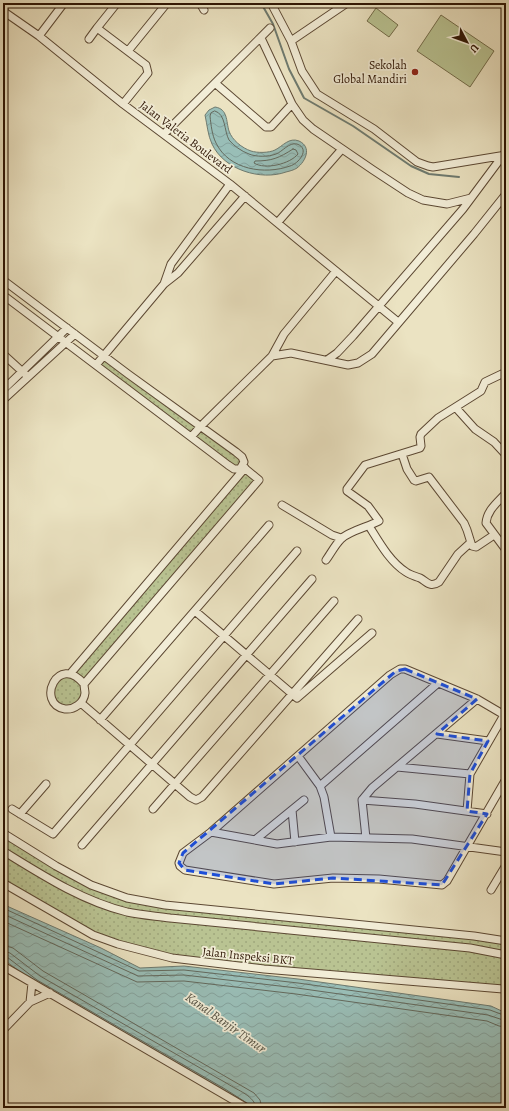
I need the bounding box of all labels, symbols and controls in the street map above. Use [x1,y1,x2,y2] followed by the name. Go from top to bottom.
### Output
[447,22,487,62] north arrow
[466,41,482,56] text: U
[333,57,408,87] place label: Sekolah Global Mandiri
[410,67,420,77] marker: Sekolah Global Mandiri
[136,97,236,178] street label: Jalan Valeria Boulevard
[202,943,295,969] street label: Jalan Inspeksi BKT
[182,988,270,1057] water label: Kanal Banjir Timur

